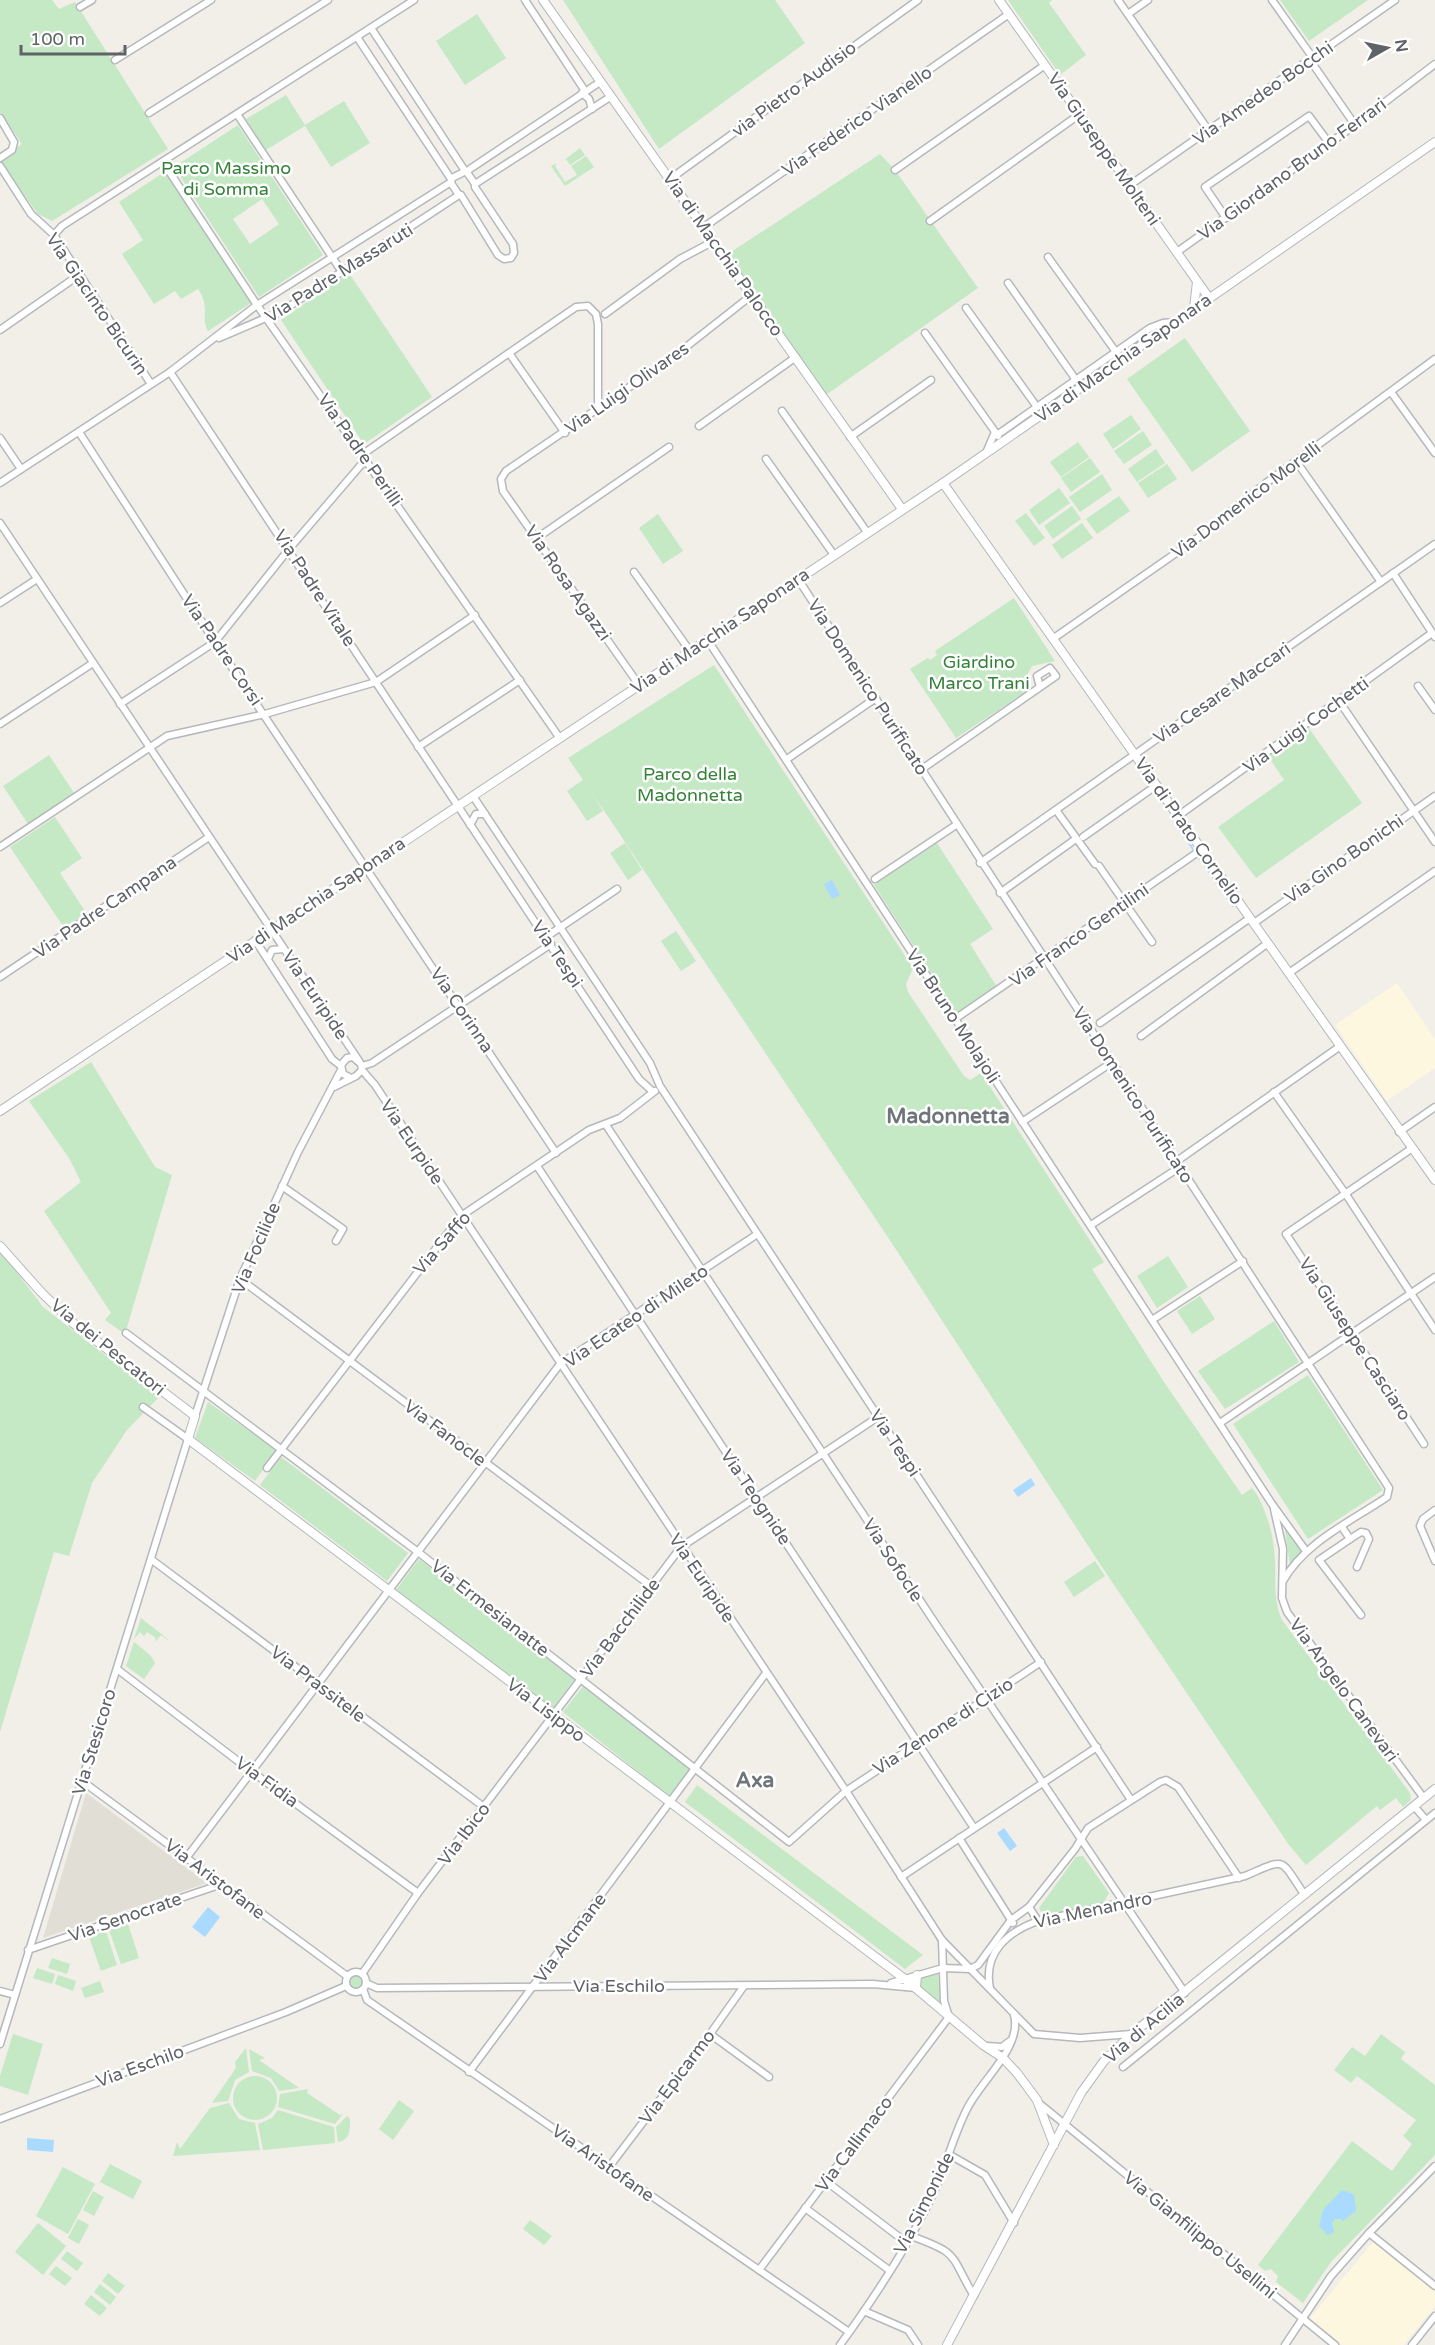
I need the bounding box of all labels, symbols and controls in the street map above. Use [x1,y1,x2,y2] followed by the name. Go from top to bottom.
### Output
[21,18,124,56] scale bar
[1357,18,1417,78] north arrow
[30,28,85,50] text: 100 m
[727,36,861,142] street label: via Pietro Audisio
[1188,36,1338,150] street label: Via Amedeo Bocchi
[1390,38,1412,54] text: N
[778,61,936,181] street label: Via Federico Vianello
[1043,68,1165,230] street label: Via Giuseppe Molteni
[1193,93,1391,245] street label: Via Giordano Bruno Ferrari
[161,157,291,200] park label: Parco Massimo di Somma
[658,167,788,341] street label: Via di Macchia Palocco
[261,219,417,327] street label: Via Padre Massaruti
[41,229,153,379] street label: Via Giacinto Bicurin
[1030,289,1216,427] street label: Via di Macchia Saponara
[561,337,693,439] street label: Via Luigi Olivares
[313,389,407,511] street label: Via Padre Perilli
[1167,437,1325,563] street label: Via Domenico Morelli
[520,521,616,645] street label: Via Rosa Agazzi
[269,526,361,650] street label: Via Padre Vitale
[627,563,813,699] street label: Via di Macchia Saponara
[177,590,267,710] street label: Via Padre Corsi
[803,595,933,779] street label: Via Domenico Purificato
[1149,637,1295,749] street label: Via Cesare Maccari
[928,651,1030,694] park label: Giardino Marco Trani
[1239,672,1373,778] street label: Via Luigi Cochetti
[1130,753,1248,909] street label: Via di Prato Cornelio
[637,763,743,806] park label: Parco della Madonnetta
[1280,810,1408,908] street label: Via Gino Bonichi
[223,832,409,968] street label: Via di Macchia Saponara
[29,851,181,963] street label: Via Padre Campana
[1005,879,1153,991] street label: Via Franco Gentilini
[527,916,587,992] street label: Via Tespi
[901,945,1005,1087] street label: Via Bruno Molajoli
[277,946,353,1044] street label: Via Euripide
[425,963,499,1057] street label: Via Corinna
[1068,1003,1198,1187] street label: Via Domenico Purificato
[375,1095,449,1189] street label: Via Eurpide
[886,1104,1010,1129] district label: Madonnetta
[227,1199,285,1297] street label: Via Focilide
[408,1207,476,1279] street label: Via Saffo
[1294,1253,1416,1425] street label: Via Giuseppe Casciaro
[560,1259,712,1372] street label: Via Ecateo di Mileto
[46,1294,170,1400] street label: Via dei Pescatori
[399,1395,491,1471] street label: Via Fanocle
[865,1405,925,1481] street label: Via Tespi
[716,1445,796,1549] street label: Via Teognide
[858,1514,928,1606] street label: Via Sofocle
[664,1529,740,1627] street label: Via Euripide
[426,1555,554,1661] street label: Via Ermesianatte
[575,1574,665,1682] street label: Via Bacchilide
[1285,1614,1403,1766] street label: Via Angelo Canevari
[266,1641,370,1727] street label: Via Prassitele
[869,1672,1017,1780] street label: Via Zenone di Cizio
[502,1673,590,1747] street label: Via Lisippo
[67,1686,121,1798] street label: Via Stesicoro
[231,1752,303,1812] street label: Via Fidia
[736,1768,774,1793] district label: Axa
[433,1798,495,1870] street label: Via Ibico
[160,1834,270,1924] street label: Via Aristofane
[66,1887,184,1947] street label: Via Senocrate
[1032,1887,1154,1933] street label: Via Menandro
[529,1889,611,1987] street label: Via Alcmane
[573,1975,665,1997] street label: Via Eschilo
[1099,1988,1189,2068] street label: Via di Acilia
[634,2025,720,2129] street label: Via Epicarmo
[93,2040,187,2092] street label: Via Eschilo
[811,2092,897,2196] street label: Via Callimaco
[547,2119,659,2207] street label: Via Aristofane
[889,2148,959,2258] street label: Via Simonide
[1119,2167,1281,2303] street label: Via Gianfilippo Usellini

